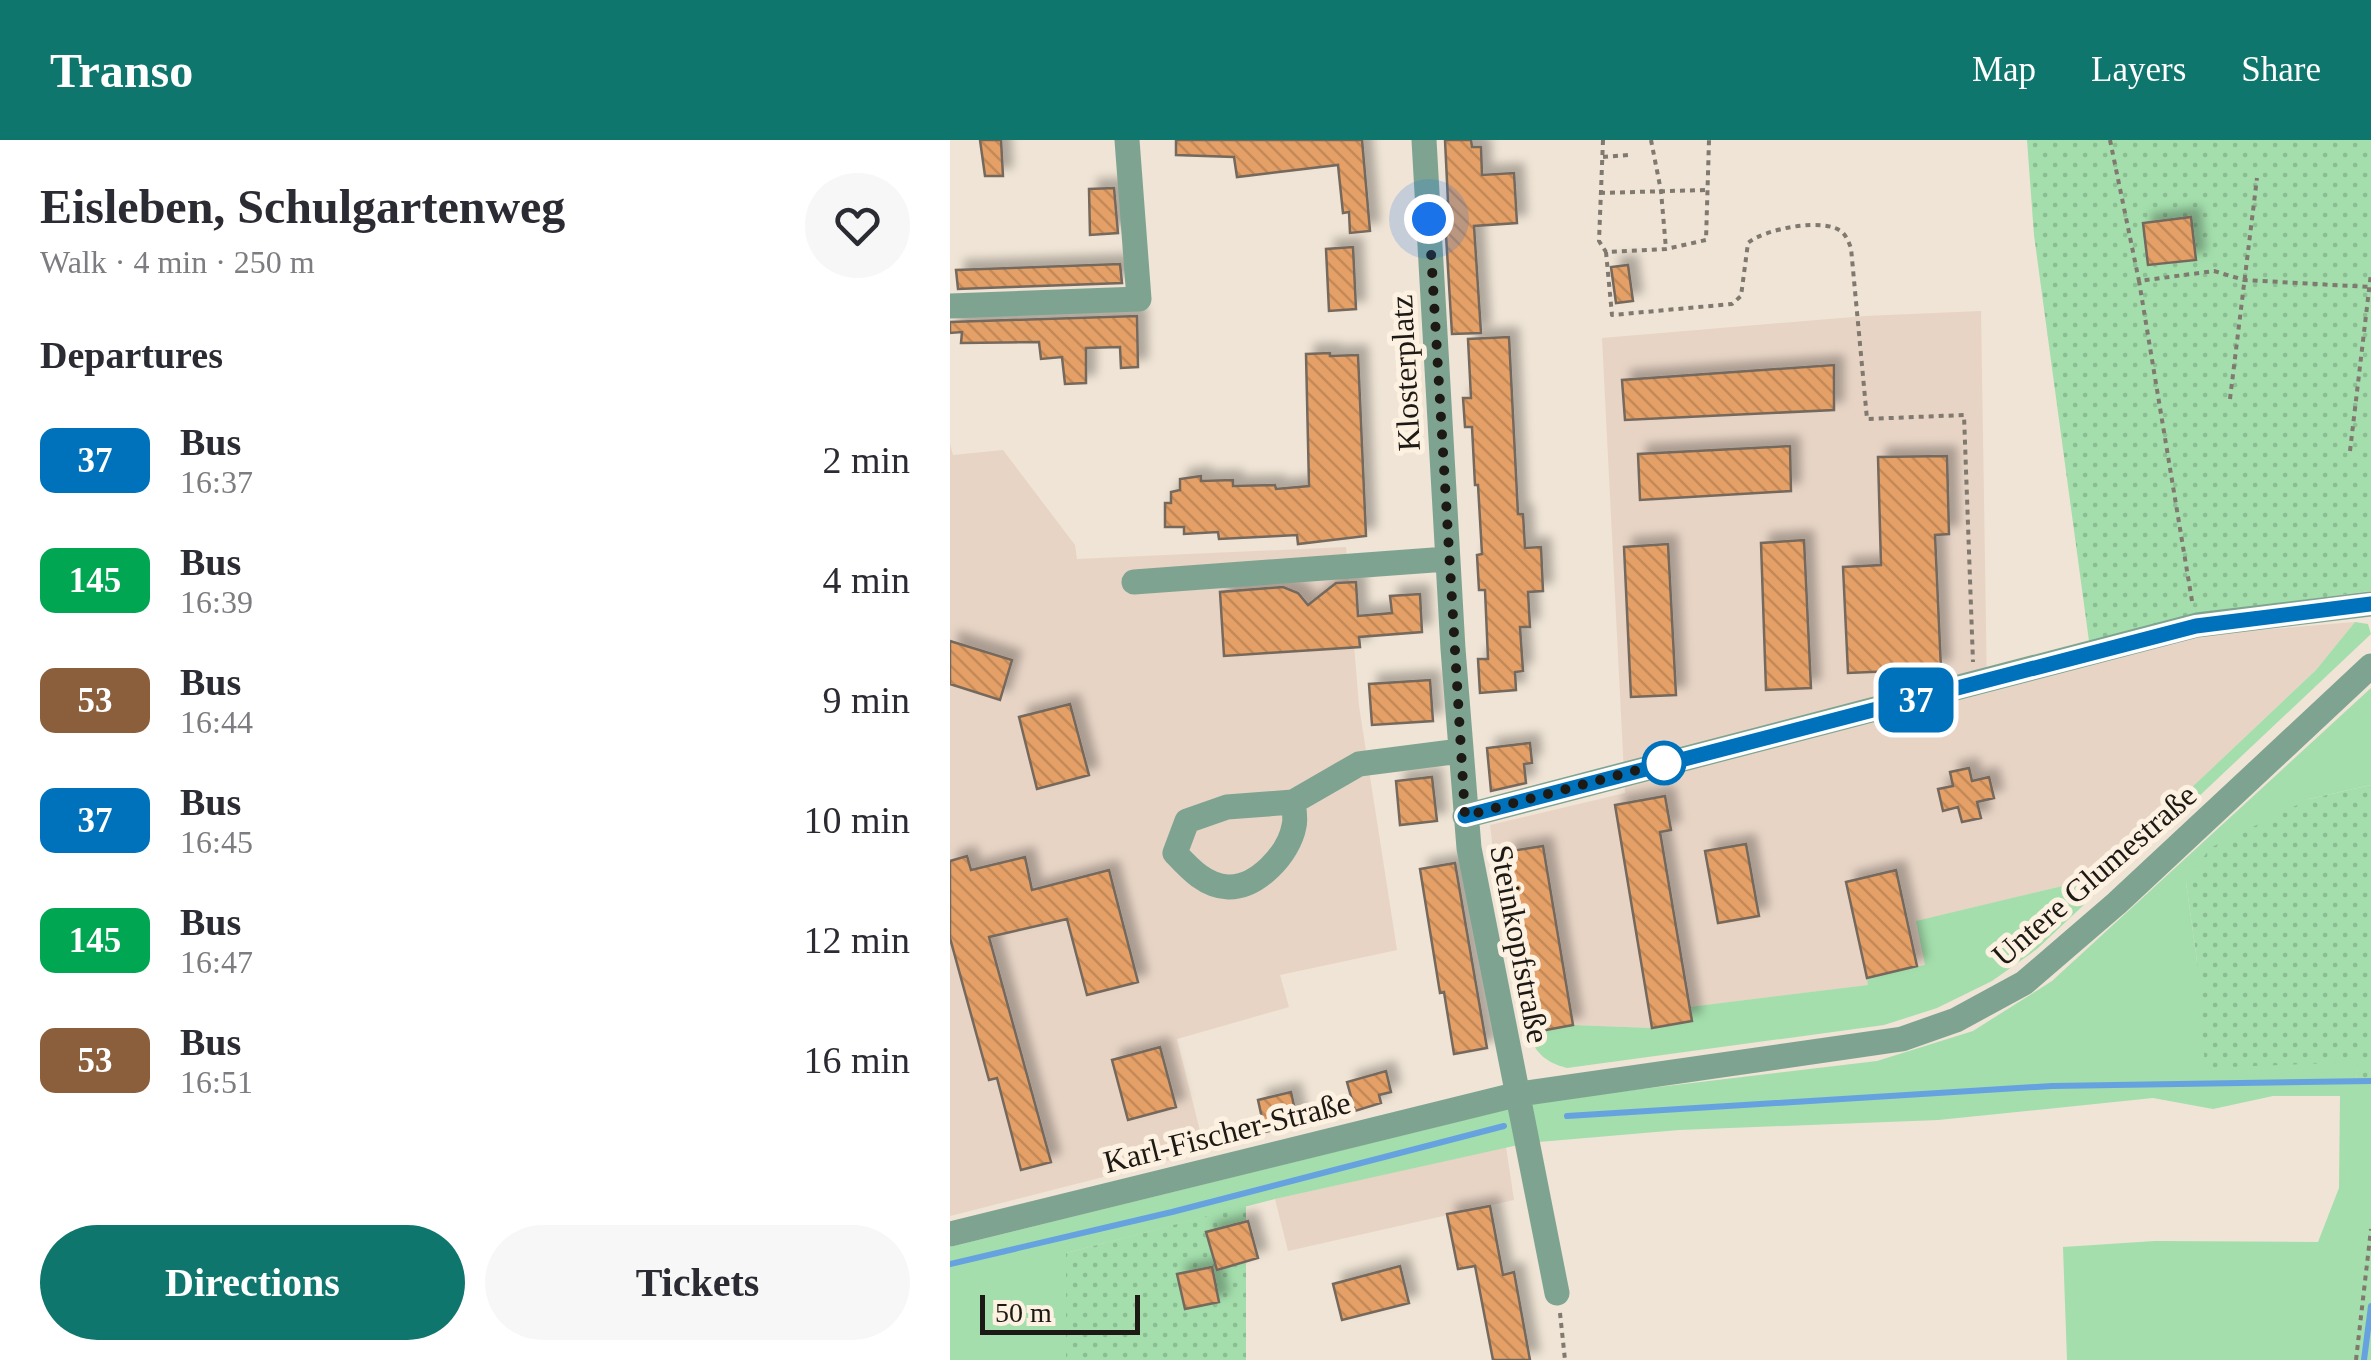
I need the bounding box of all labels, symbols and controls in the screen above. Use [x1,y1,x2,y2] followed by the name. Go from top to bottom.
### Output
[50,44,193,97] text: Transo
[1972,50,2036,89] text: Map
[2091,50,2186,89] text: Layers
[2241,50,2321,89] text: Share
[805,173,910,278] button: heart
[40,180,565,233] text: Eisleben, Schulgartenweg
[1404,194,1454,244] your location
[40,244,315,280] text: Walk · 4 min · 250 m
[1383,294,1427,452] street label: Klosterplatz
[40,334,223,376] text: Departures
[180,421,241,463] text: Bus
[822,439,910,481] text: 2 min
[78,441,113,480] text: 37
[180,464,253,500] text: 16:37
[180,541,241,583] text: Bus
[822,559,910,601] text: 4 min
[69,561,121,600] text: 145
[180,584,253,620] text: 16:39
[180,661,241,703] text: Bus
[1871,668,1961,732] line badge: 37
[822,679,910,721] text: 9 min
[78,681,113,720] text: 53
[1899,681,1934,720] text: 37
[180,704,253,740] text: 16:44
[1643,742,1685,784] unlabelled marker
[1985,777,2203,973] street label: Untere Glumestraße
[180,781,241,823] text: Bus
[803,799,910,841] text: 10 min
[78,801,113,840] text: 37
[180,824,253,860] text: 16:45
[1483,842,1557,1046] street label: Steinkopfstraße
[180,901,241,943] text: Bus
[803,919,910,961] text: 12 min
[69,921,121,960] text: 145
[180,944,253,980] text: 16:47
[180,1021,241,1063] text: Bus
[803,1039,910,1081] text: 16 min
[78,1041,113,1080] text: 53
[180,1064,253,1100] text: 16:51
[1100,1084,1354,1180] street label: Karl-Fischer-Straße
[40,1225,465,1340] button: Directions
[485,1225,910,1340] button: Tickets
[980,1290,1140,1334] scale bar
[995,1297,1052,1328] text: 50 m

